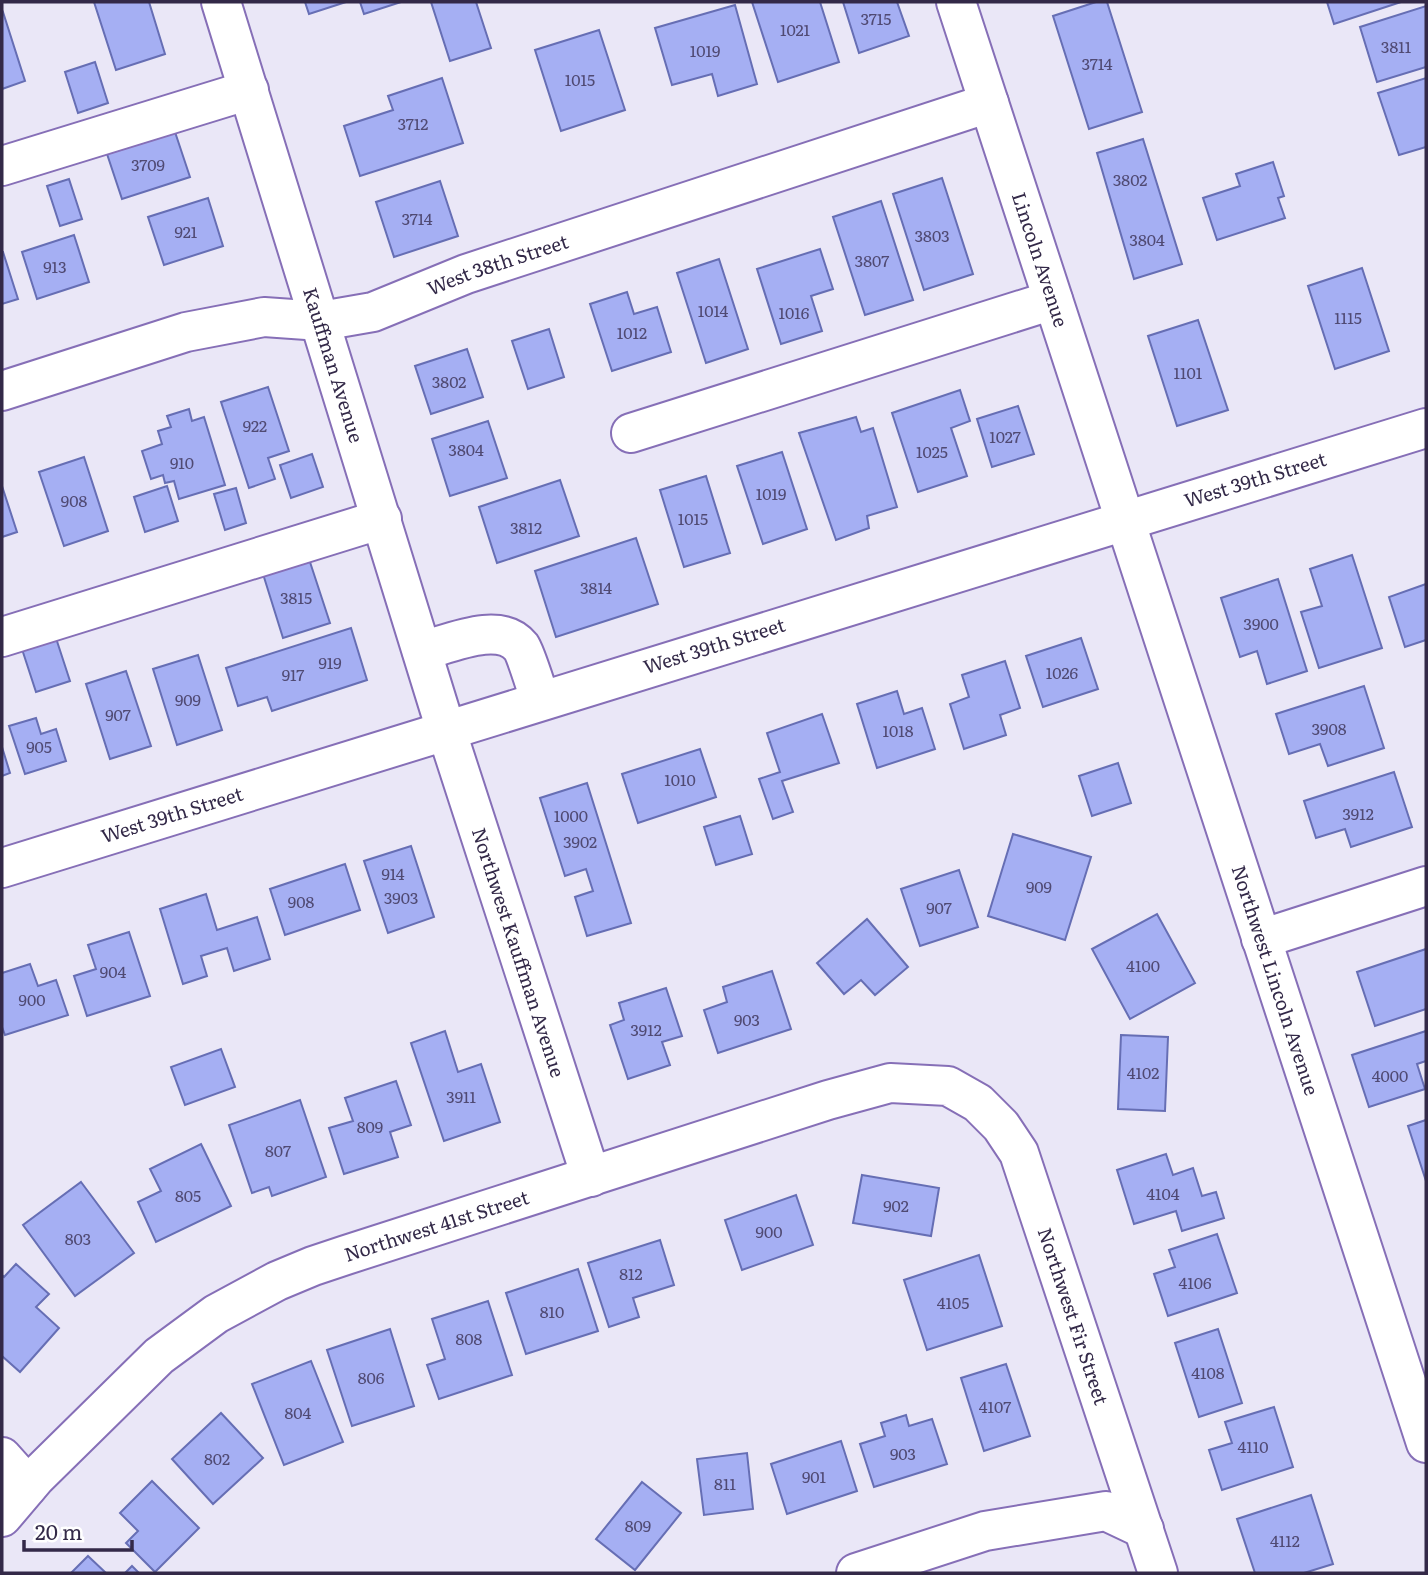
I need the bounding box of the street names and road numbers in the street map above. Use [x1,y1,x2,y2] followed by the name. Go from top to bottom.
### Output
[1006,188,1076,331] street label: Lincoln Avenue
[422,226,572,302] street label: West 38th Street
[297,284,371,446] street label: Kauffman Avenue
[1180,444,1330,513] street label: West 39th Street
[639,610,789,680] street label: West 39th Street
[97,779,246,849] street label: West 39th Street
[466,824,573,1081] street label: Northwest Kauffman Avenue
[1225,861,1327,1099] street label: Northwest Lincoln Avenue
[340,1182,532,1268] street label: Northwest 41st Street
[1032,1224,1116,1408] street label: Northwest Fir Street

